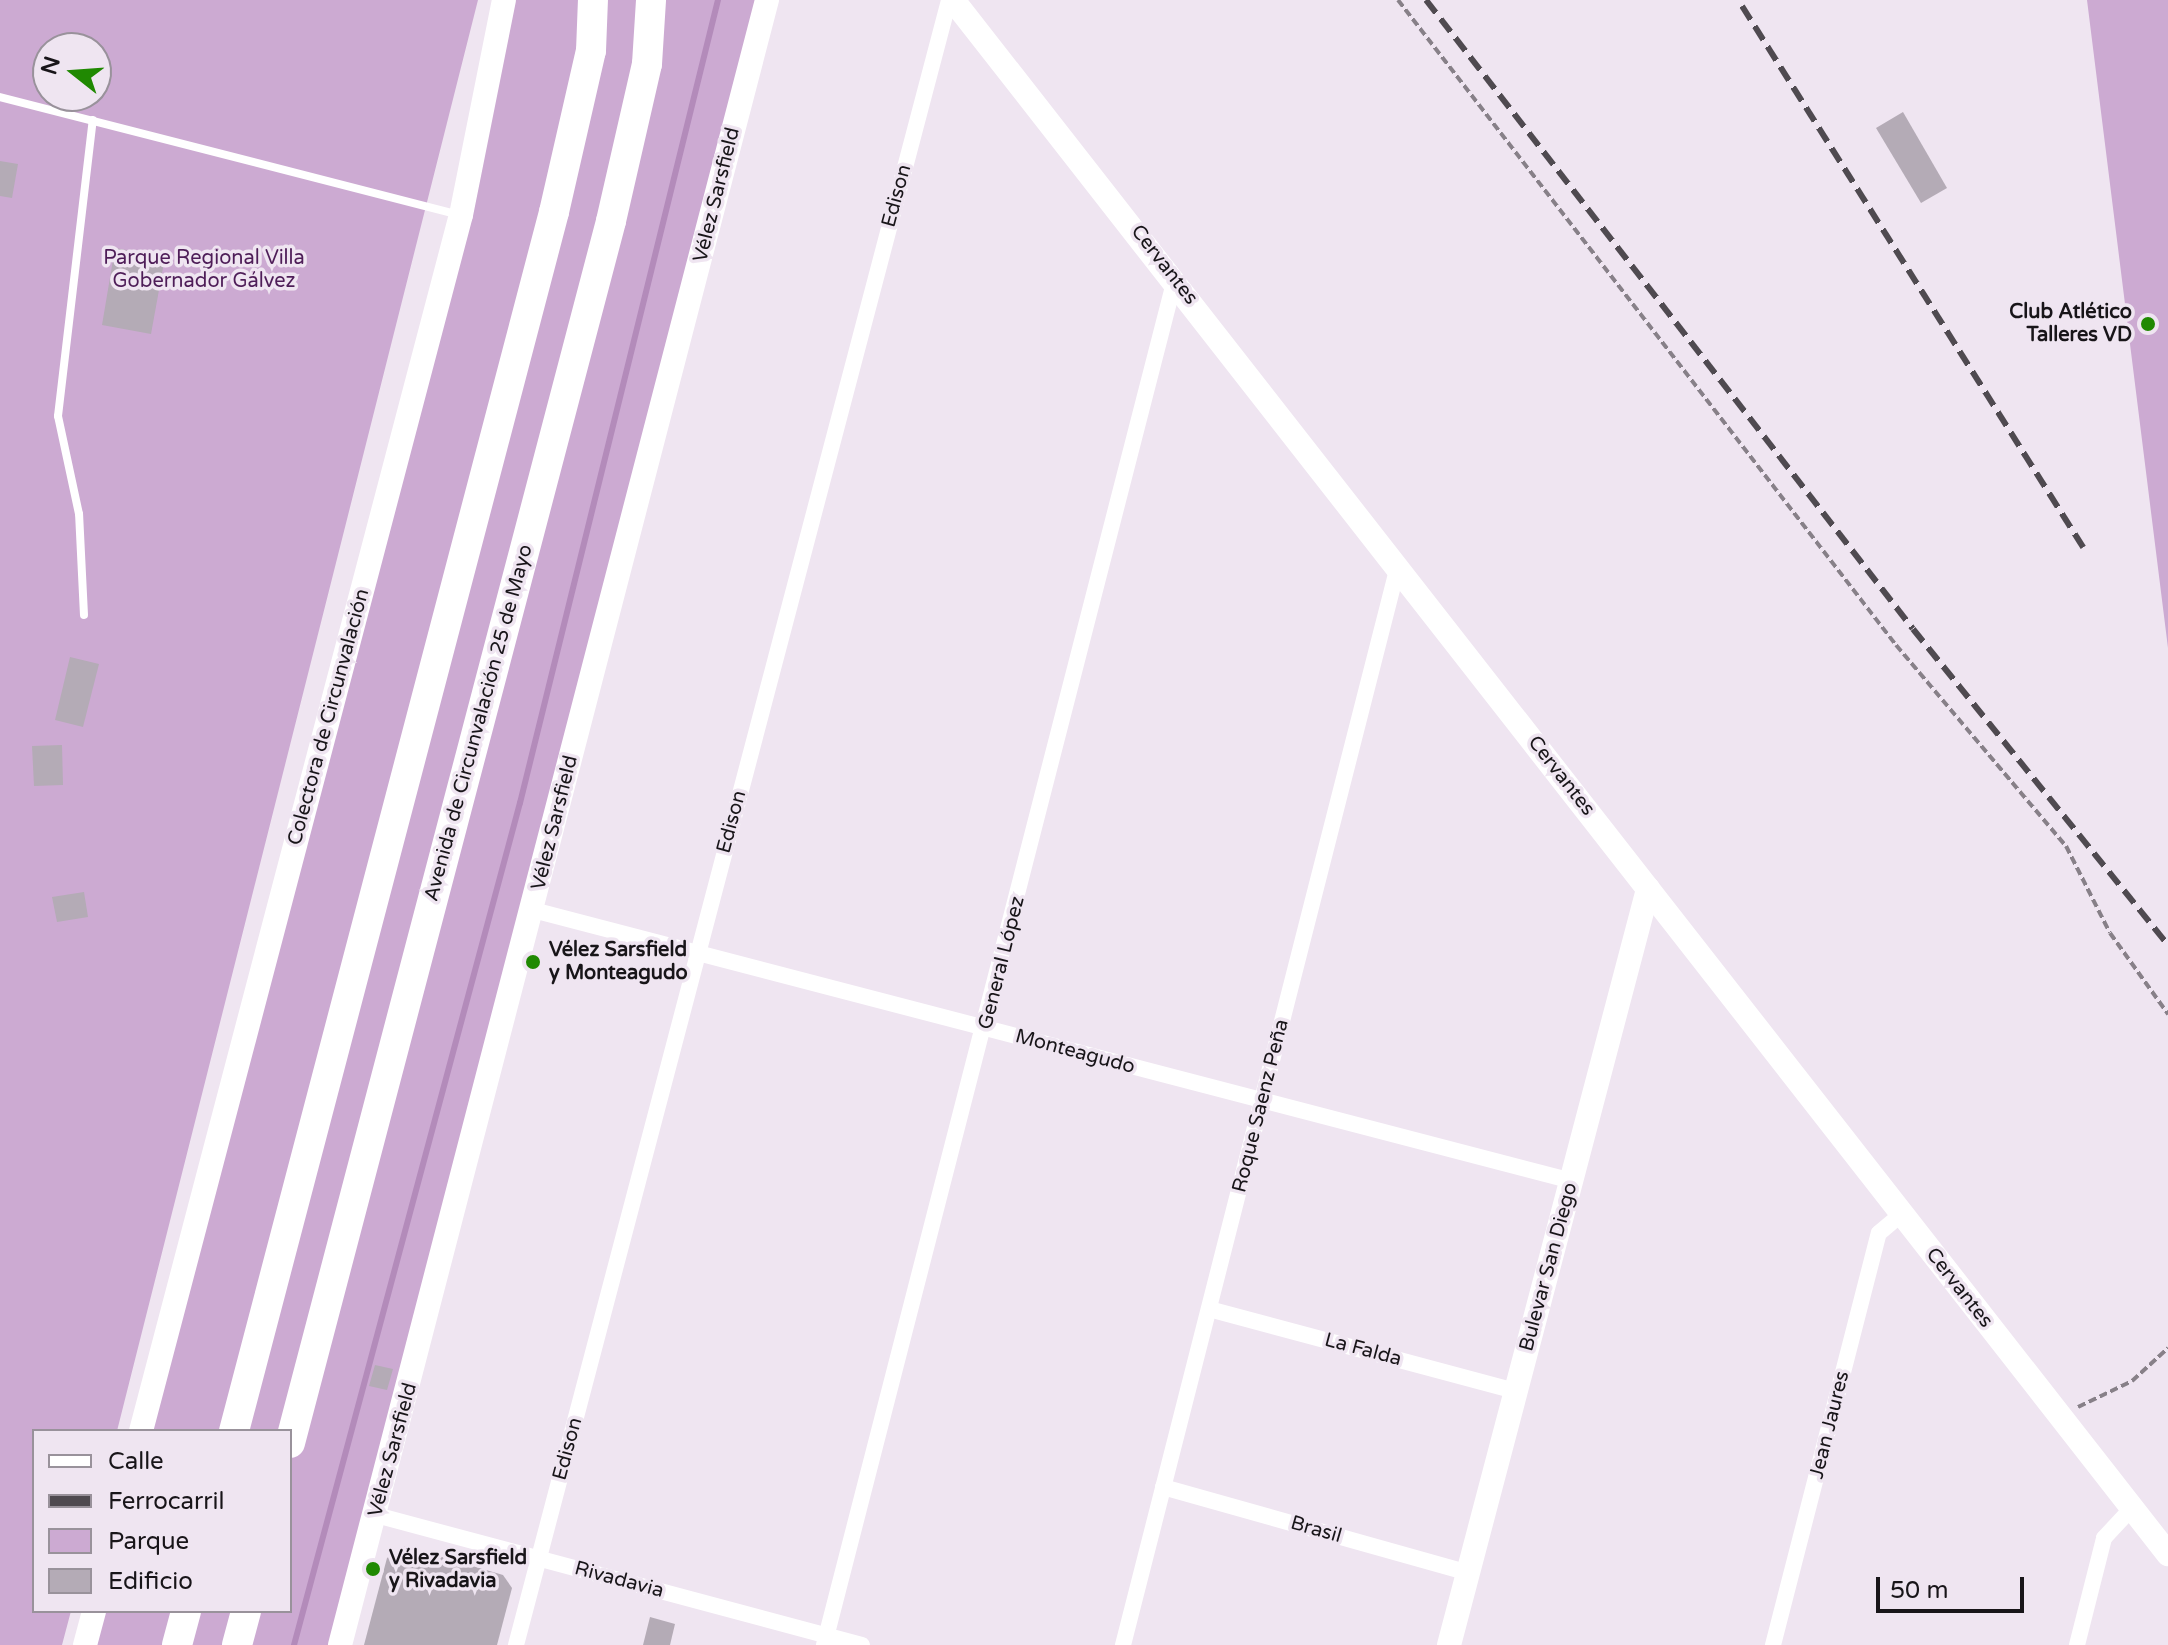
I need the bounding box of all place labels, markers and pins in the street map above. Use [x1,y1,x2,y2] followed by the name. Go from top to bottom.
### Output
[2009,300,2132,347] place label: Club Atlético Talleres VD
[2139,315,2157,333] marker: Club Atlético Talleres VD
[549,938,688,985] place label: Vélez Sarsfield y Monteagudo
[524,953,542,971] marker: Vélez Sarsfield y Monteagudo
[389,1546,527,1593] place label: Vélez Sarsfield y Rivadavia
[364,1560,382,1578] marker: Vélez Sarsfield y Rivadavia

